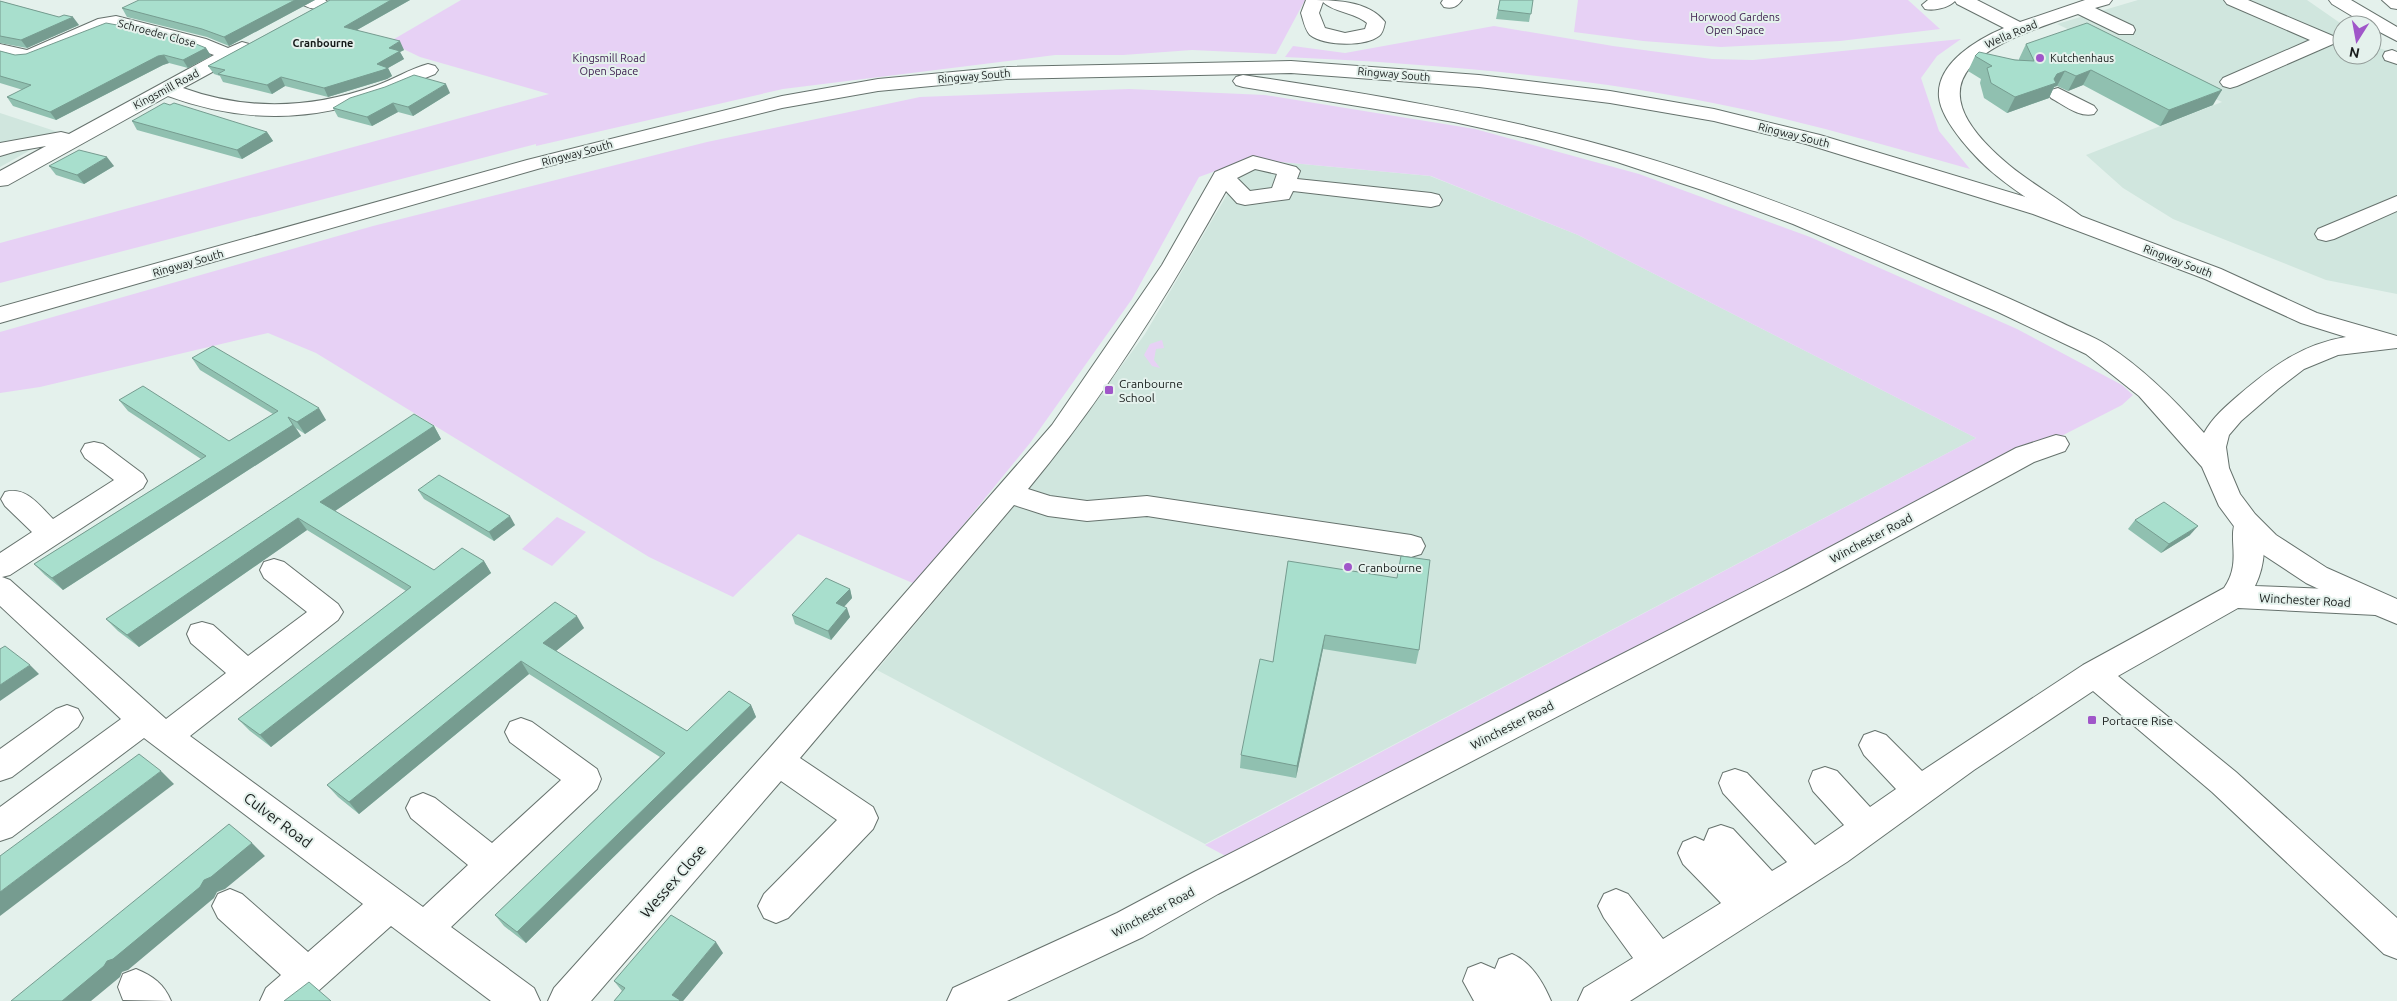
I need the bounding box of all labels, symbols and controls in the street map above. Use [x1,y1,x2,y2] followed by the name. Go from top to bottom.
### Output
[1690,11,1780,36] park label: Horwood Gardens Open Space
[2332,15,2382,65] north arrow
[117,17,197,49] street label: Schroeder Close
[1983,18,2039,50] street label: Wella Road
[293,37,353,49] district label: Cranbourne
[2348,44,2361,62] text: N
[573,52,645,77] park label: Kingsmill Road Open Space
[2034,52,2046,64] marker: Kutchenhaus
[2050,52,2114,64] place label: Kutchenhaus
[1357,65,1431,83] street label: Ringway South
[131,67,201,111] street label: Kingsmill Road
[937,67,1011,85] street label: Ringway South
[1757,120,1831,150] street label: Ringway South
[540,138,614,168] street label: Ringway South
[2142,242,2214,280] street label: Ringway South
[151,247,225,279] street label: Ringway South
[1119,377,1183,404] place label: Cranbourne School
[1103,384,1115,396] marker: Cranbourne School
[1827,511,1915,565] street label: Winchester Road
[1342,561,1354,573] marker: Cranbourne
[1358,561,1422,574] place label: Cranbourne
[2259,591,2351,609] street label: Winchester Road
[1468,698,1556,752] street label: Winchester Road
[2086,714,2098,726] marker: Portacre Rise
[2102,714,2173,727] place label: Portacre Rise
[241,789,315,851] street label: Culver Road
[637,841,709,921] street label: Wessex Close
[1109,885,1197,939] street label: Winchester Road

